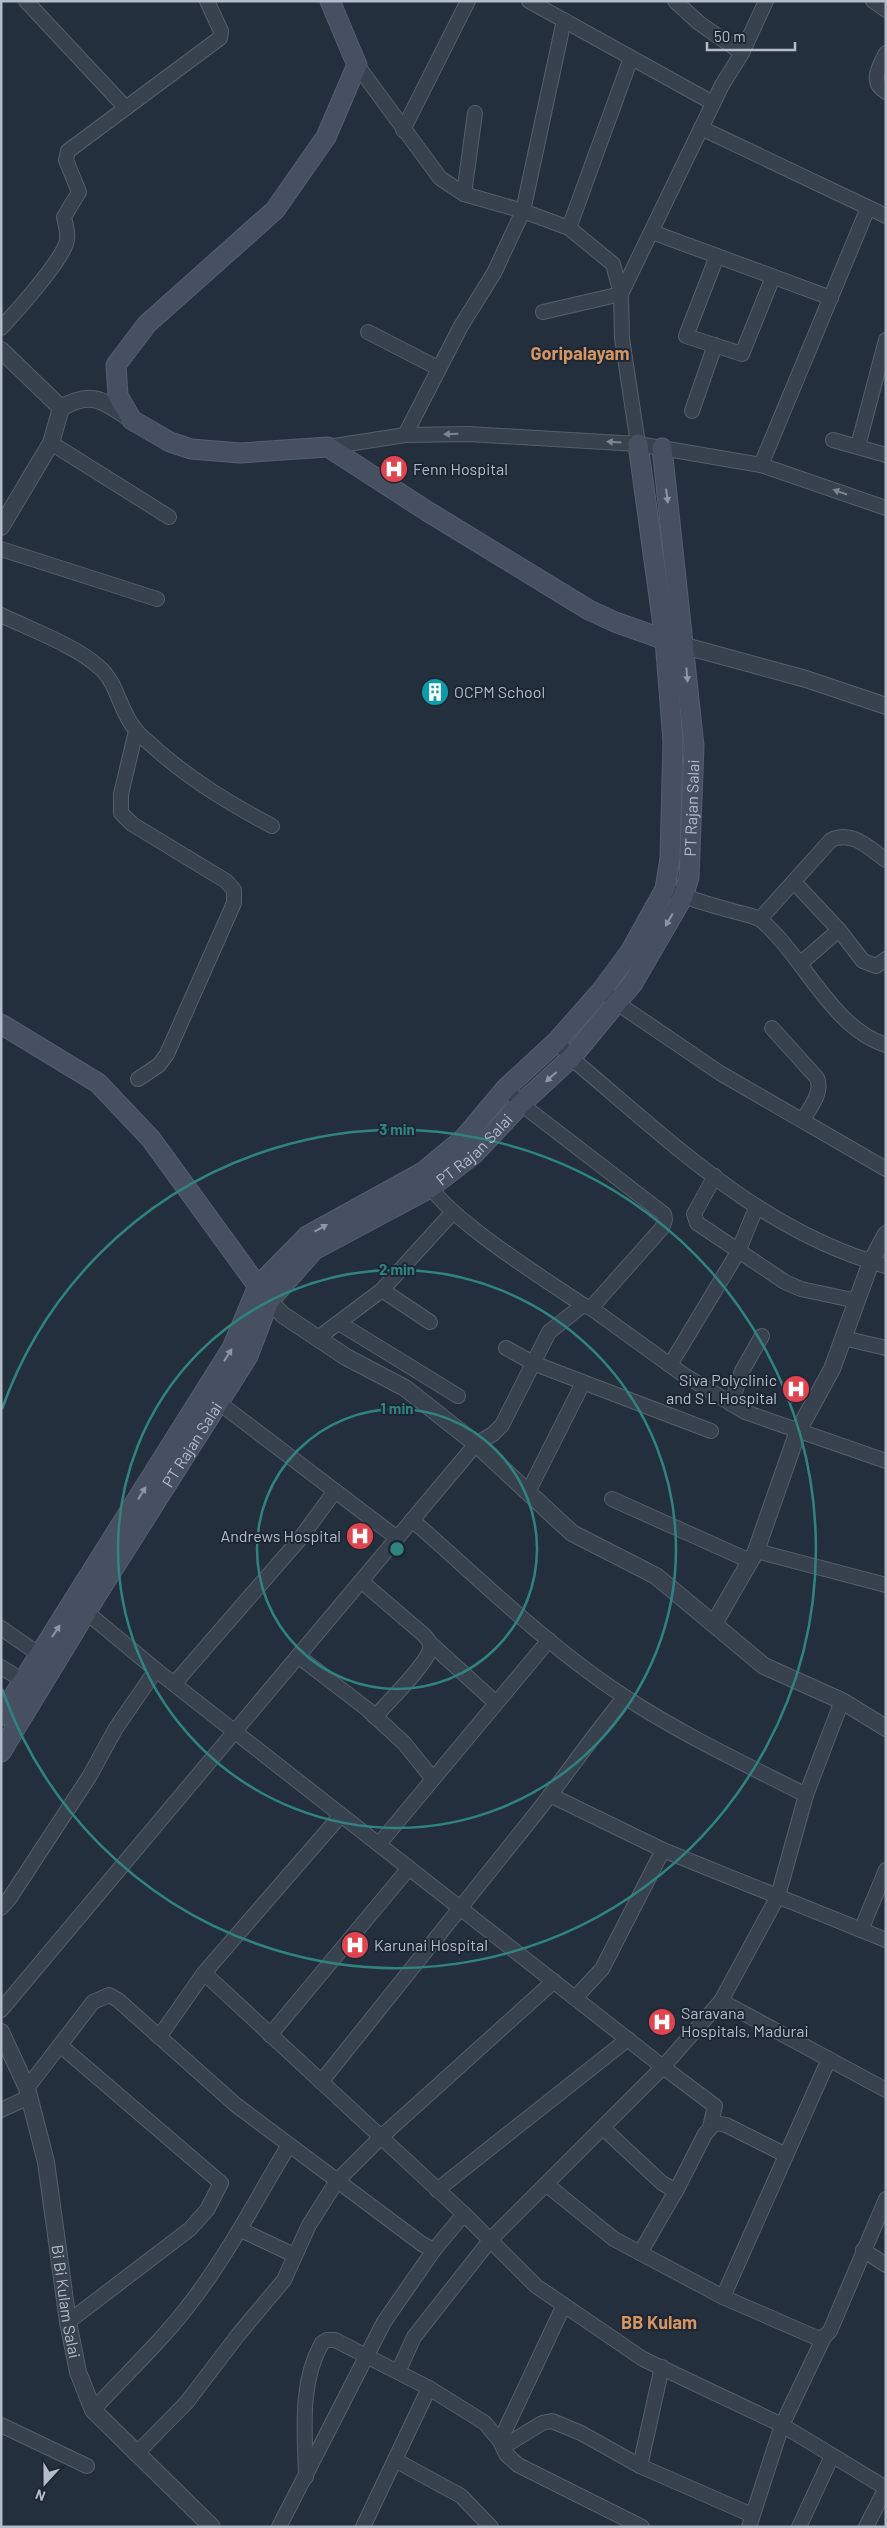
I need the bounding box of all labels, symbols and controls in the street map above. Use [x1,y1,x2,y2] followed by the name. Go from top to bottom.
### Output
[707,20,794,52] scale bar
[714,27,746,45] text: 50 m
[531,342,630,364] district label: Goripalayam
[443,430,459,438] one-way arrow
[605,438,621,446] one-way arrow
[379,454,409,484] hospital icon: Fenn Hospital
[413,459,508,478] place label: Fenn Hospital
[663,488,671,504] one-way arrow
[832,488,847,495] one-way arrow
[684,667,692,683] one-way arrow
[420,677,450,707] building icon: OCPM School
[454,682,545,701] place label: OCPM School
[680,759,702,857] street label: PT Rajan Salai
[665,914,674,927] one-way arrow
[545,1071,557,1083] one-way arrow
[432,1109,516,1189] street label: PT Rajan Salai
[379,1120,415,1138] text: 3 min
[315,1223,328,1232] one-way arrow
[379,1260,415,1278] text: 2 min
[223,1349,232,1362] one-way arrow
[666,1370,777,1407] place label: Siva Polyclinic and S L Hospital
[781,1374,811,1404] hospital icon: Siva Polyclinic and S L Hospital
[158,1398,226,1490] street label: PT Rajan Salai
[381,1399,413,1417] text: 1 min
[138,1487,147,1500] one-way arrow
[345,1521,375,1551] hospital icon: Andrews Hospital
[221,1526,341,1545] place label: Andrews Hospital
[388,1540,406,1558] centre of rings
[51,1624,60,1638] one-way arrow
[340,1930,370,1960] hospital icon: Karunai Hospital
[374,1935,488,1954] place label: Karunai Hospital
[681,2003,809,2040] place label: Saravana Hospitals, Madurai
[647,2007,677,2037] hospital icon: Saravana Hospitals, Madurai
[48,2243,85,2360] street label: Bi Bi Kulam Salai
[621,2311,697,2333] district label: BB Kulam
[20,2458,70,2508] north arrow
[33,2486,48,2505] text: N

